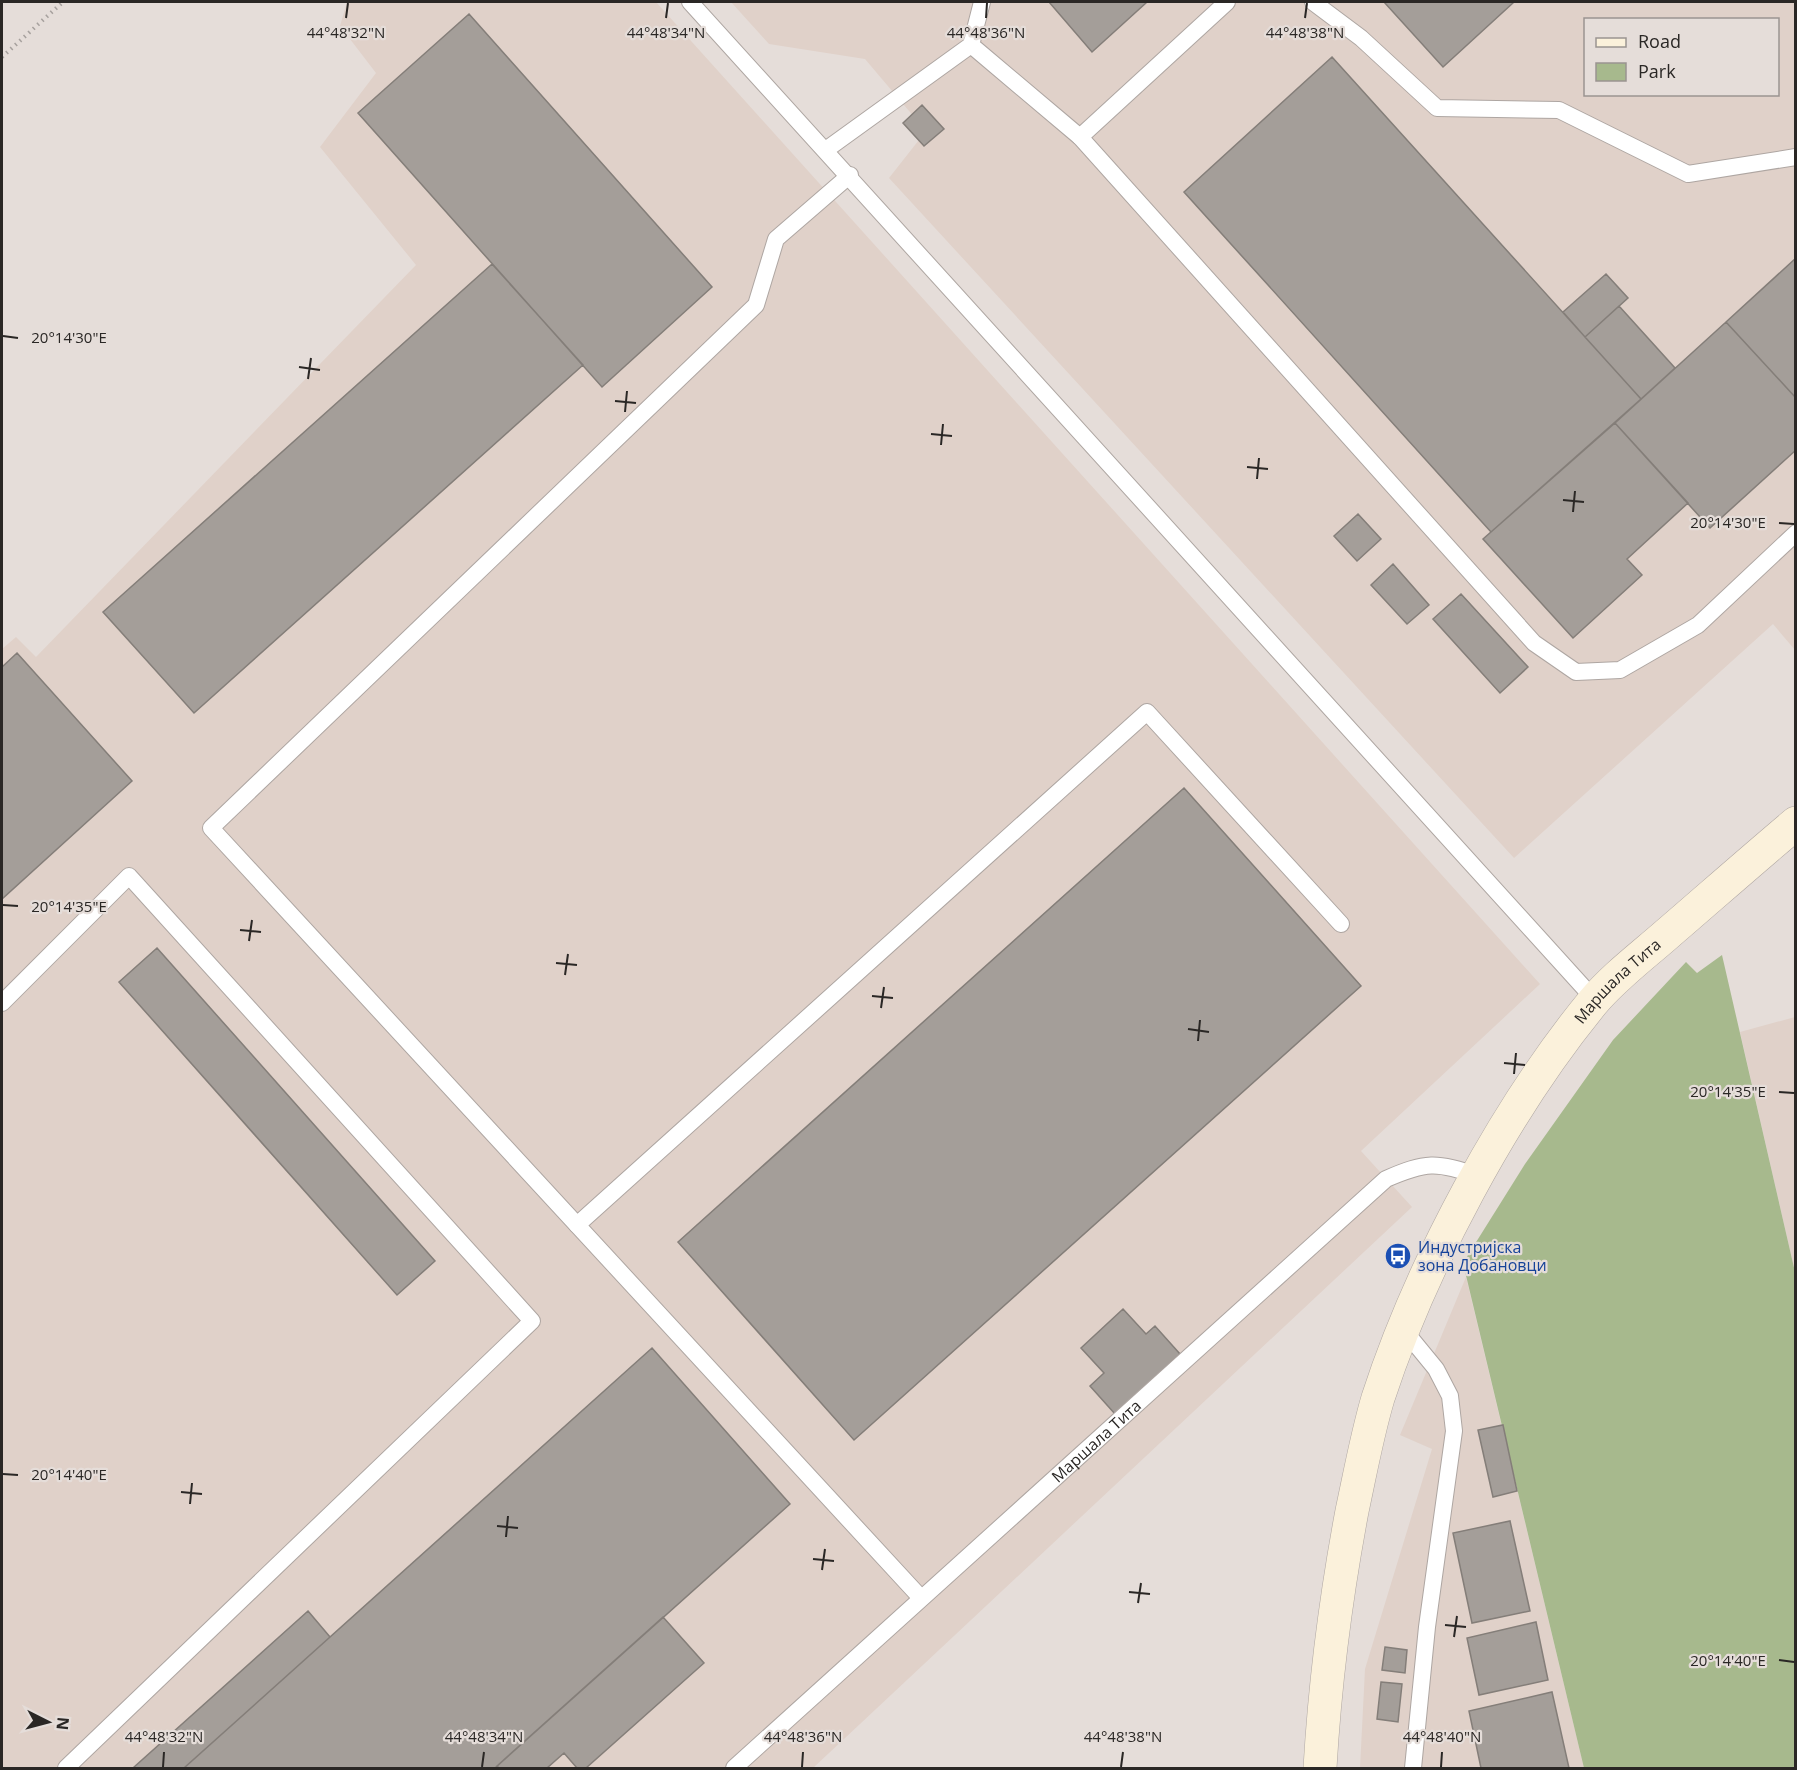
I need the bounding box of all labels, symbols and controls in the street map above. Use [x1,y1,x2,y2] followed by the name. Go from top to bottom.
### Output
[1584,18,1779,96] legend
[307,22,385,42] text: 44°48'32"N
[627,22,705,42] text: 44°48'34"N
[947,22,1025,42] text: 44°48'36"N
[1266,22,1344,42] text: 44°48'38"N
[1638,29,1681,53] text: Road
[1638,59,1676,83] text: Park
[31,327,107,347] text: 20°14'30"E
[1690,512,1766,532] text: 20°14'30"E
[31,896,107,916] text: 20°14'35"E
[1569,933,1665,1028] street label: Маршала Тита
[1690,1081,1766,1101] text: 20°14'35"E
[1418,1236,1547,1276] place label: Индустријска зона Добановци
[1383,1241,1413,1271] bus stop icon: Индустријска зона Добановци
[1047,1395,1146,1487] street label: Маршала Тита
[31,1464,107,1484] text: 20°14'40"E
[1690,1650,1766,1670] text: 20°14'40"E
[18,1692,78,1752] north arrow
[51,1716,75,1731] text: N
[125,1726,203,1746] text: 44°48'32"N
[445,1726,523,1746] text: 44°48'34"N
[764,1726,842,1746] text: 44°48'36"N
[1084,1726,1162,1746] text: 44°48'38"N
[1403,1726,1481,1746] text: 44°48'40"N

